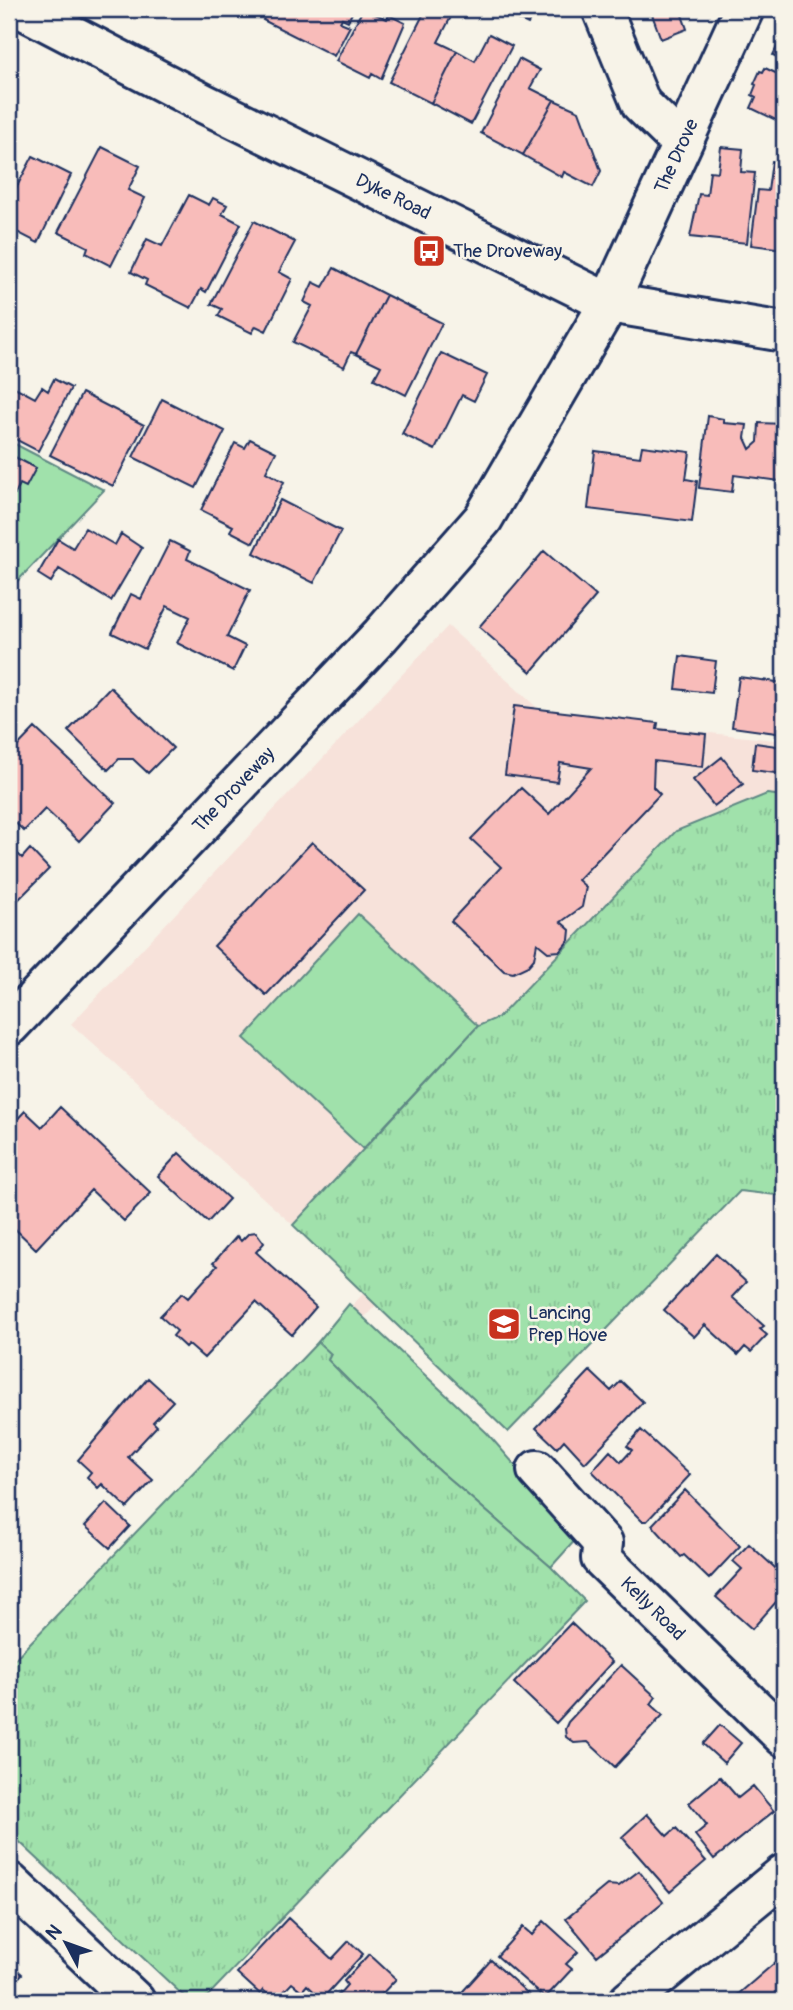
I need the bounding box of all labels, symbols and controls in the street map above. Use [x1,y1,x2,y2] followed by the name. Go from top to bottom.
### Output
[649,114,704,197] street label: The Drove
[352,168,435,225] street label: Dyke Road
[410,232,448,270] bus stop icon: The Droveway
[453,239,562,263] place label: The Droveway
[187,742,280,838] street label: The Droveway
[528,1301,608,1347] place label: Lancing Prep Hove
[485,1305,523,1343] school or university icon: Lancing Prep Hove
[615,1572,690,1646] street label: Kelly Road
[32,1909,102,1979] north arrow
[41,1920,67,1945] text: N

